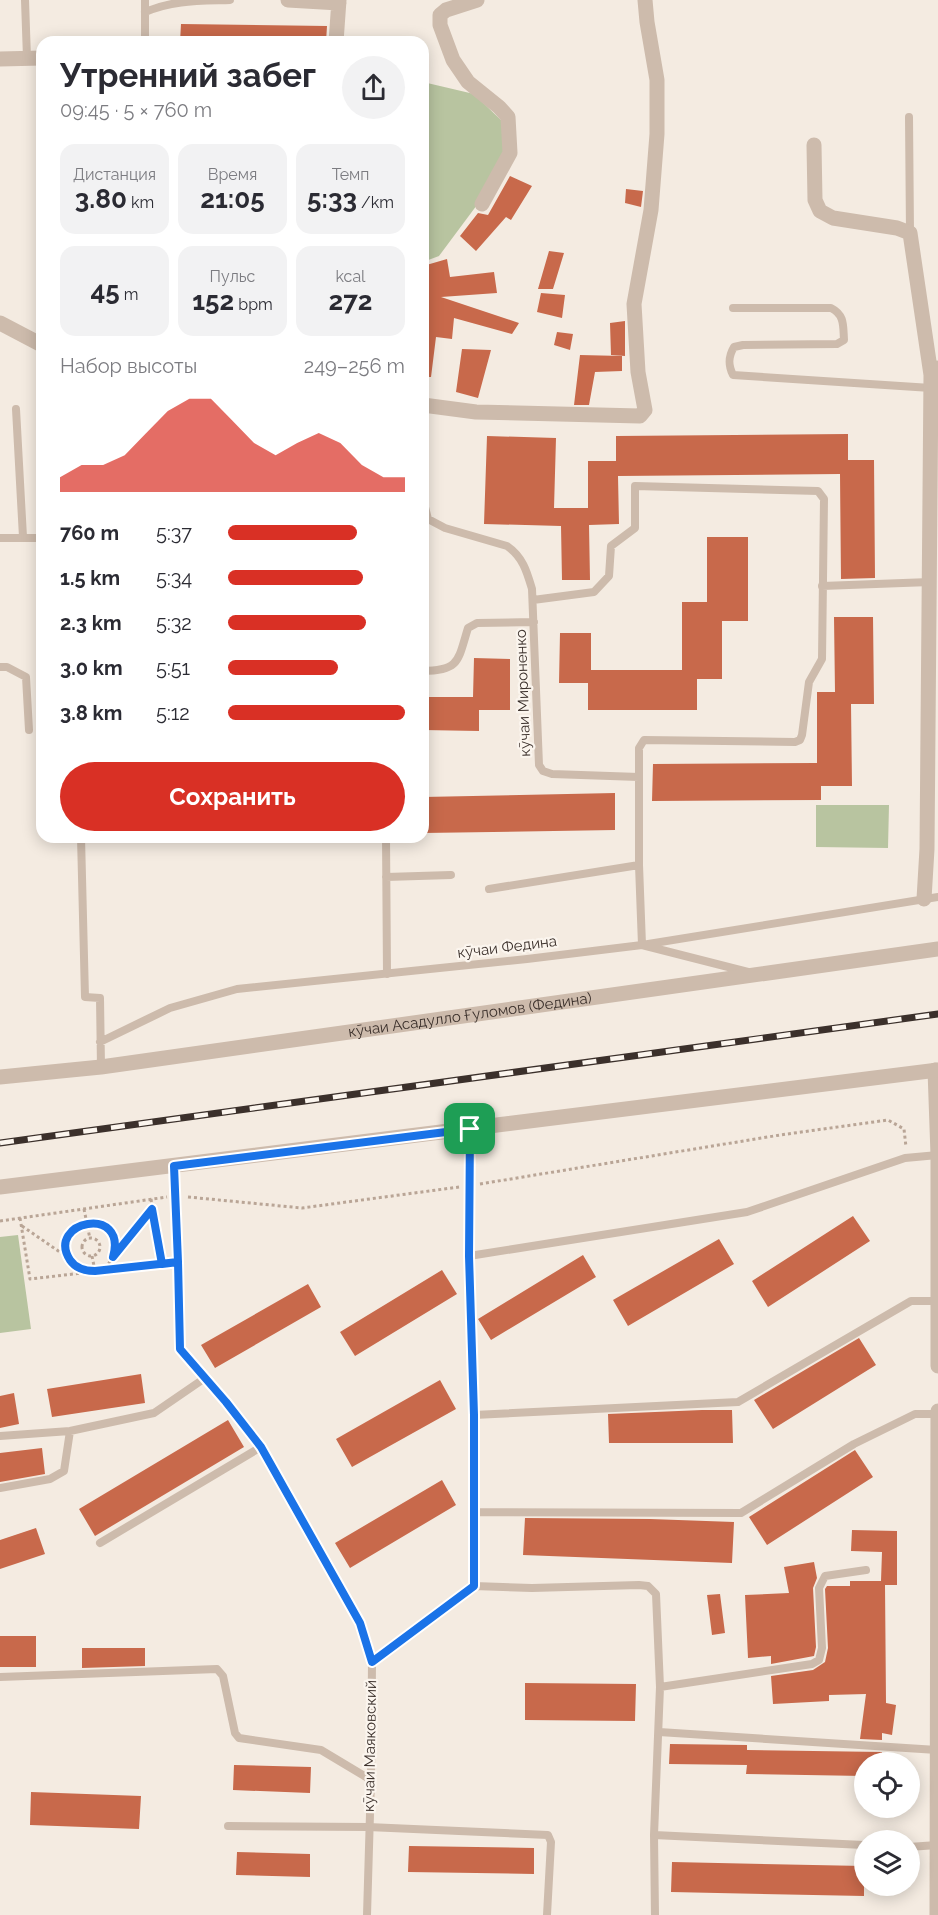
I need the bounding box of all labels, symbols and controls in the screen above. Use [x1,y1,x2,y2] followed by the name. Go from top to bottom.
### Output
[60,56,316,95] text: Утренний забег
[342,56,405,119] button: share
[60,98,212,122] text: 09:45 · 5 × 760 m
[73,165,156,184] text: Дистанция
[208,165,257,184] text: Время
[332,165,369,184] text: Темп
[75,184,127,214] text: 3.80
[200,184,265,214] text: 21:05
[307,184,357,214] text: 5:33
[127,193,154,212] text: km
[357,193,394,212] text: /km
[210,267,255,286] text: Пульс
[336,267,365,286] text: kcal
[90,276,120,306] text: 45
[120,285,139,304] text: m
[192,286,234,316] text: 152
[329,286,372,316] text: 272
[234,295,273,314] text: bpm
[60,354,197,378] text: Набор высоты
[304,354,405,378] text: 249–256 m
[60,521,119,545] text: 760 m
[156,521,192,545] text: 5:37
[60,566,120,590] text: 1.5 km
[156,566,192,590] text: 5:34
[60,611,122,635] text: 2.3 km
[156,611,192,635] text: 5:32
[512,629,534,757] street label: кӯчаи Мироненко
[60,656,123,680] text: 3.0 km
[156,656,190,680] text: 5:51
[60,701,122,725] text: 3.8 km
[156,701,190,725] text: 5:12
[60,762,405,831] button: Сохранить
[456,932,558,962] street label: кӯчаи Федина
[347,989,593,1041] street label: кӯчаи Асадулло Ғуломов (Федина)
[444,1103,495,1154] pin
[453,1112,486,1145] icon: arrive
[360,1680,380,1812] street label: кӯчаи Маяковский
[854,1752,920,1896] map controls
[854,1752,920,1818] button: locate
[854,1830,920,1896] button: layers

